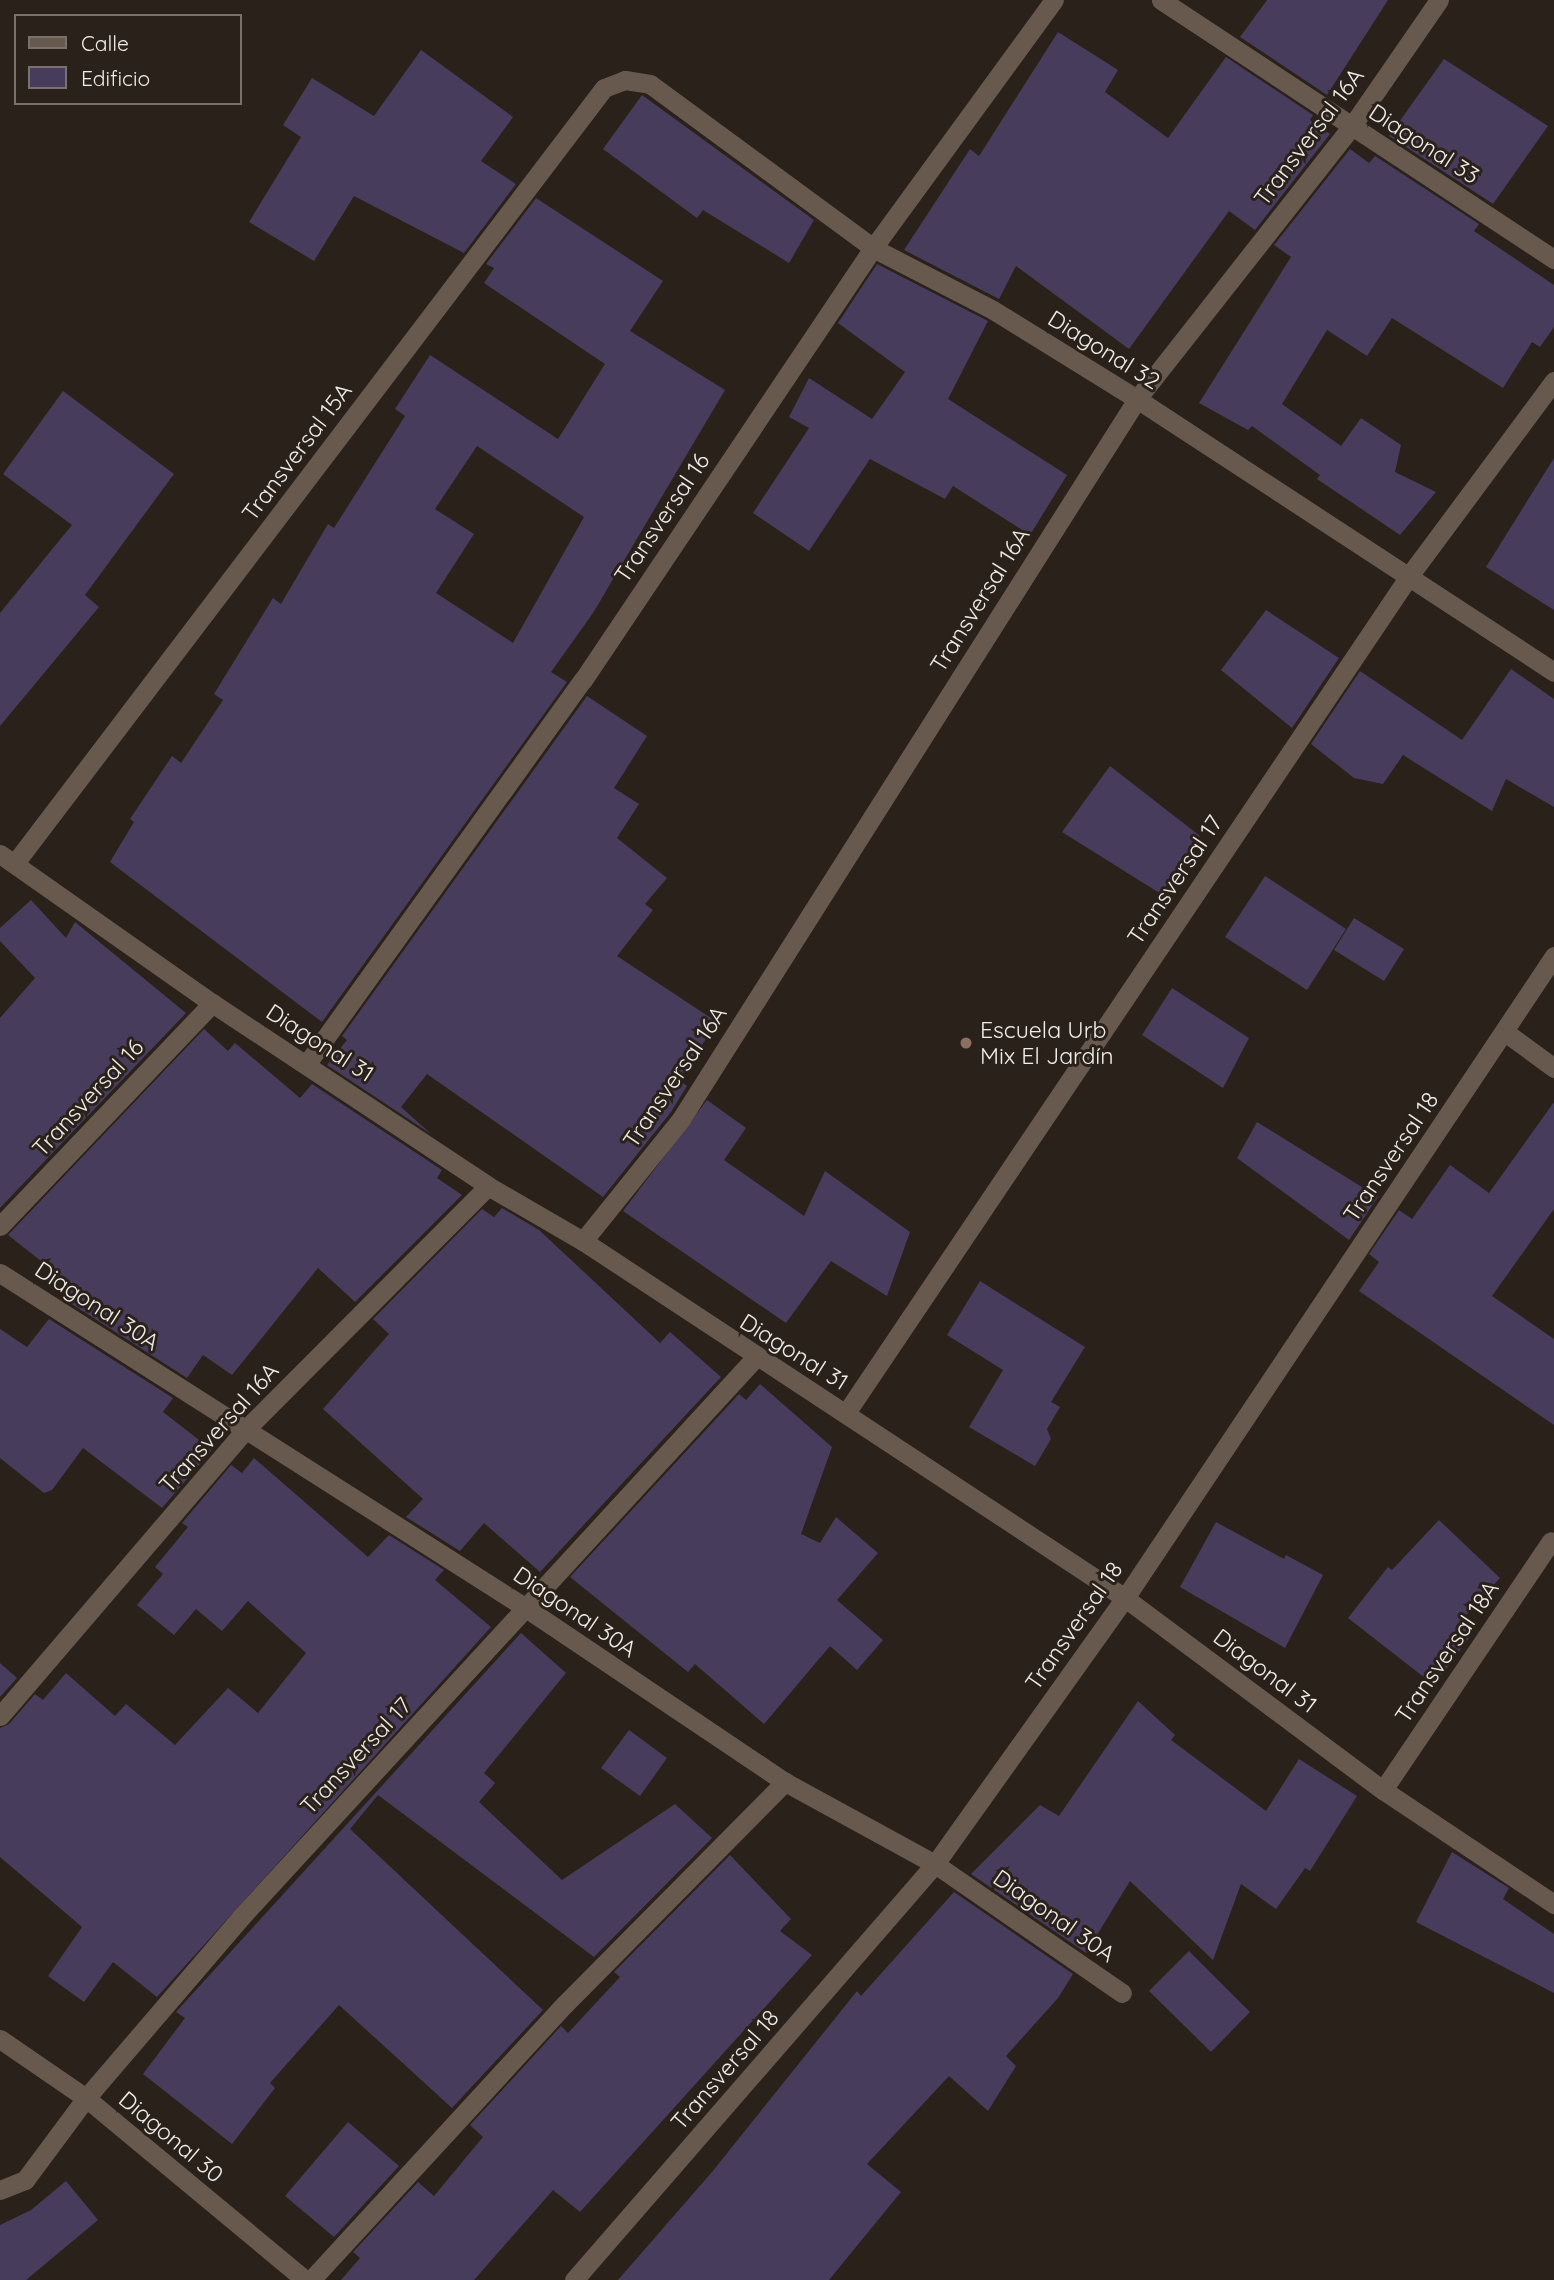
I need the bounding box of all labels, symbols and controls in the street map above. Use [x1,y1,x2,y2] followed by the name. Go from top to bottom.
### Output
[14,14,242,105] legend
[81,30,129,56] text: Calle
[1248,63,1370,211] street label: Transversal 16A
[81,65,150,91] text: Edificio
[1364,98,1484,190] street label: Diagonal 33
[1043,305,1165,395] street label: Diagonal 32
[236,378,358,526] street label: Transversal 15A
[609,448,715,588] street label: Transversal 16
[925,523,1035,677] street label: Transversal 16A
[1122,810,1228,950] street label: Transversal 17
[261,998,379,1088] street label: Diagonal 31
[617,1001,733,1153] street label: Transversal 16A
[980,1016,1114,1070] place label: Escuela Urb Mix El Jardín
[27,1034,149,1162] street label: Transversal 16
[958,1035,974,1051] marker: Escuela Urb Mix El Jardín
[1338,1087,1444,1227] street label: Transversal 18
[30,1256,164,1356] street label: Diagonal 30A
[735,1308,853,1396] street label: Diagonal 31
[153,1357,285,1499] street label: Transversal 16A
[1020,1556,1128,1696] street label: Transversal 18
[508,1561,642,1663] street label: Diagonal 30A
[1389,1576,1505,1728] street label: Transversal 18A
[1208,1623,1322,1719] street label: Diagonal 31
[295,1692,417,1820] street label: Transversal 17
[988,1864,1120,1968] street label: Diagonal 30A
[665,2004,785,2136] street label: Transversal 18
[113,2085,229,2189] street label: Diagonal 30

